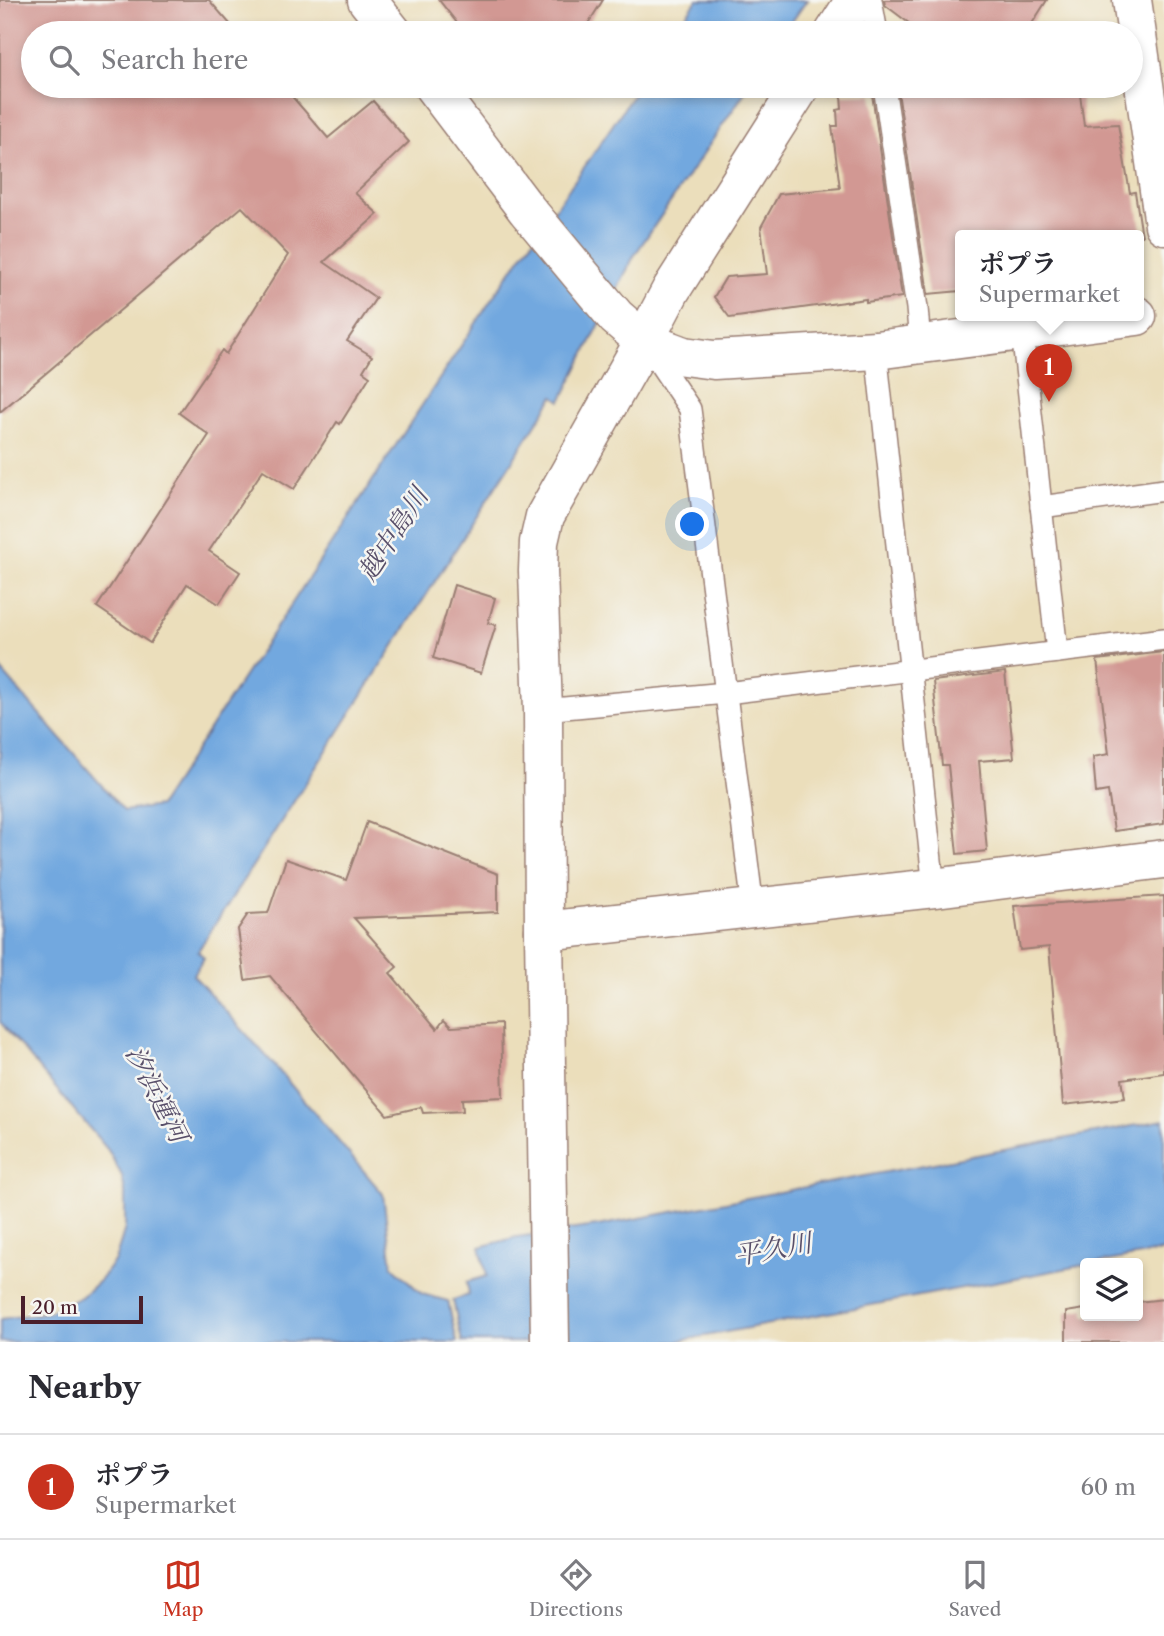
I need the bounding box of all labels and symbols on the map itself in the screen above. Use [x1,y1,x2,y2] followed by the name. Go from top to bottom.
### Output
[1026,344,1072,402] pin: 1
[351,479,436,586] water label: 越中島川
[675,507,709,541] your location
[119,1040,197,1151] water label: 汐浜運河
[732,1226,817,1272] water label: 平久川
[21,1293,144,1325] scale bar

